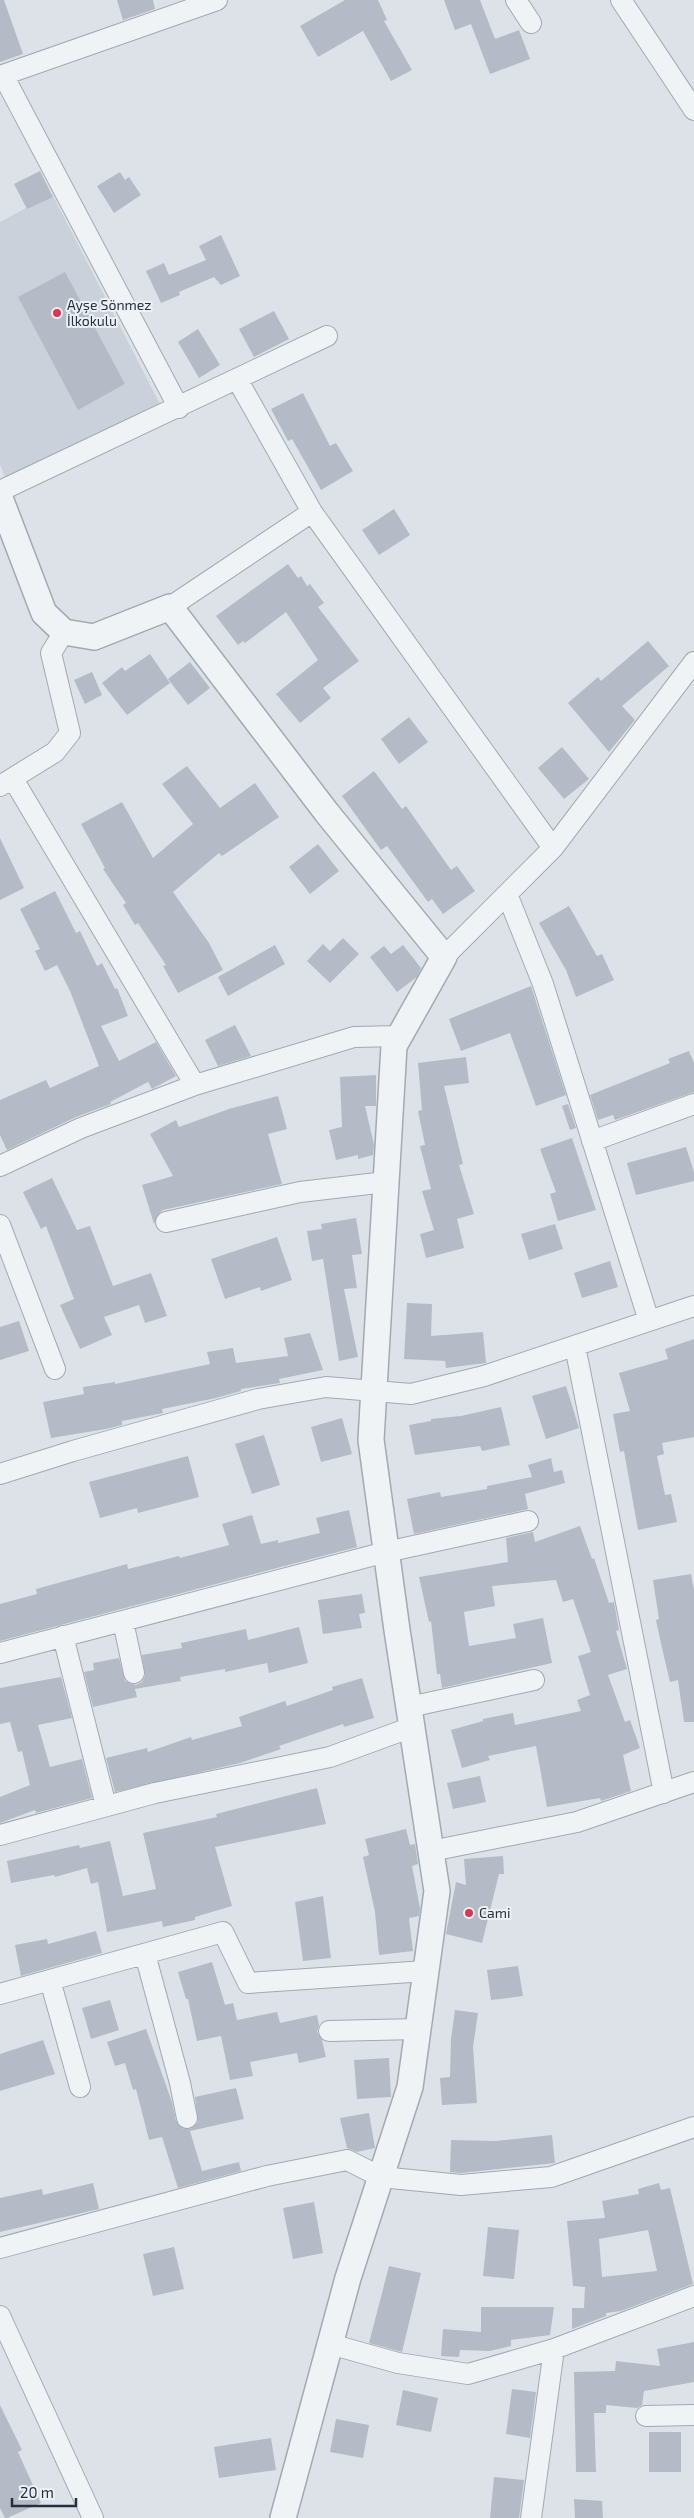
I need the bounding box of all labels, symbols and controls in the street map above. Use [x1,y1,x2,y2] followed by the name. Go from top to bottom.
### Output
[67,296,151,329] place label: Ayşe Sönmez İlkokulu
[51,307,63,319] marker: Ayşe Sönmez İlkokulu
[479,1904,510,1921] place label: Cami
[463,1907,475,1919] marker: Cami
[12,2476,76,2508] scale bar
[20,2483,54,2501] text: 20 m

